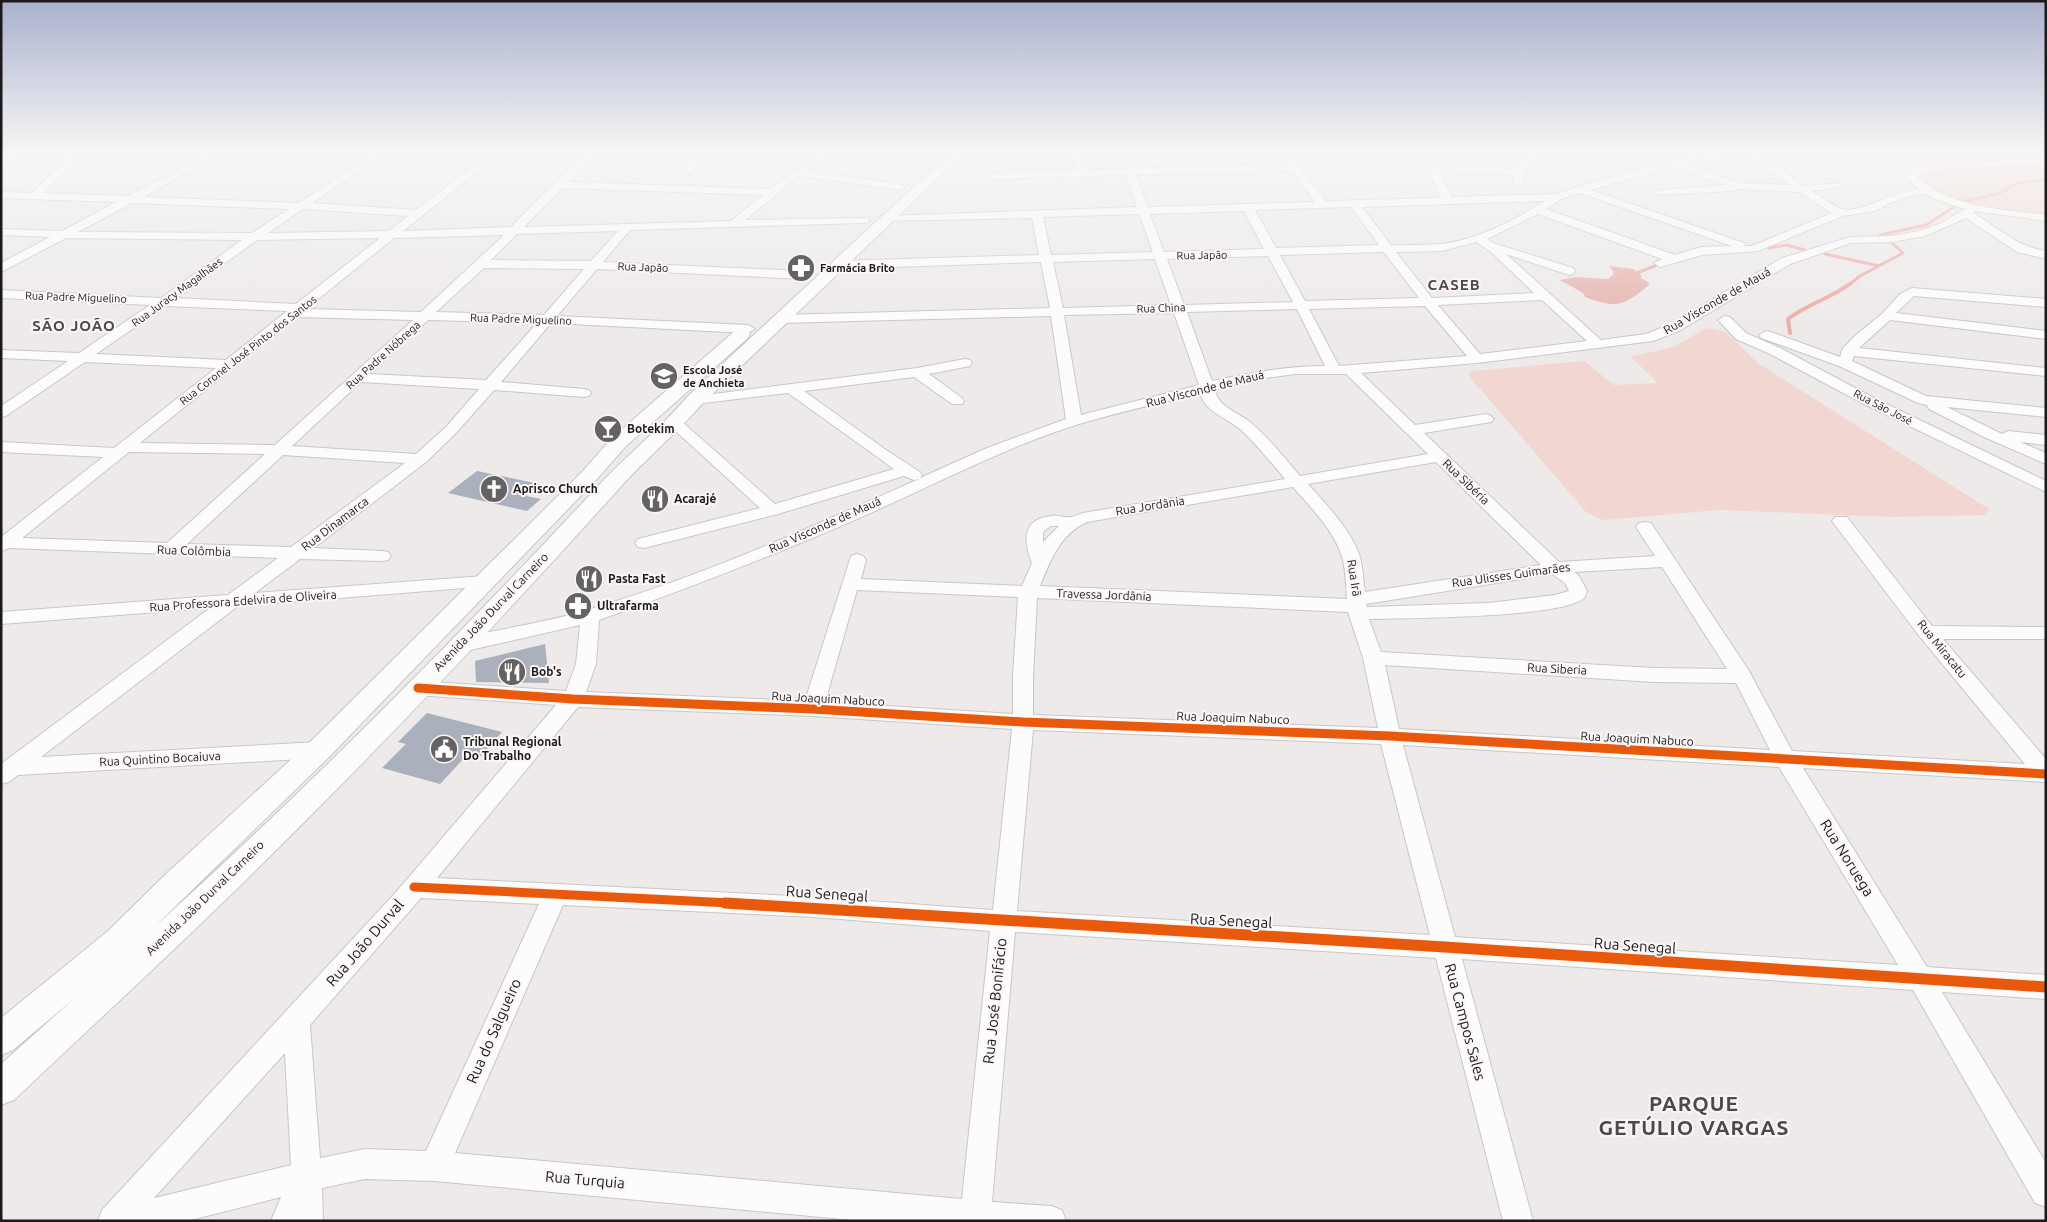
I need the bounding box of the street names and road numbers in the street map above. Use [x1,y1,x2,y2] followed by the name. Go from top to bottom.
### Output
[1176,249,1228,261] street label: Rua Japão
[129,255,225,329] street label: Rua Juracy Magalhães
[617,260,669,274] street label: Rua Japão
[1661,265,1772,336] street label: Rua Visconde de Mauá
[25,289,127,305] street label: Rua Padre Miguelino
[177,293,319,407] street label: Rua Coronel José Pinto dos Santos
[1136,301,1186,315] street label: Rua China
[470,311,572,327] street label: Rua Padre Miguelino
[343,319,423,391] street label: Rua Padre Nóbrega
[1145,368,1265,409] street label: Rua Visconde de Mauá
[1852,387,1914,427] street label: Rua São José
[1440,456,1492,507] street label: Rua Sibéria
[299,494,371,553] street label: Rua Dinamarca
[767,494,883,555] street label: Rua Visconde de Mauá
[1114,494,1185,517] street label: Rua Jordânia
[157,543,231,558] street label: Rua Colômbia
[431,550,550,673] street label: Avenida João Durval Carneiro
[1345,559,1364,597] street label: Rua Irã
[1451,560,1571,589] street label: Rua Ulisses Guimarães
[1056,586,1152,603] street label: Travessa Jordânia
[149,587,337,614] street label: Rua Professora Edelvira de Oliveira
[1915,617,1970,680] street label: Rua Miracatu
[1527,660,1587,677] street label: Rua Siberia
[771,689,885,708] street label: Rua Joaquim Nabuco
[1176,709,1290,726] street label: Rua Joaquim Nabuco
[1580,729,1694,748] street label: Rua Joaquim Nabuco
[99,749,221,768] street label: Rua Quintino Bocaiuva
[1817,816,1878,899] street label: Rua Noruega
[143,838,266,957] street label: Avenida João Durval Carneiro
[785,882,869,905] street label: Rua Senegal
[322,896,407,989] street label: Rua João Durval
[1189,910,1273,931] street label: Rua Senegal
[1593,934,1677,957] street label: Rua Senegal
[979,937,1010,1065] street label: Rua José Bonifácio
[1442,961,1489,1082] street label: Rua Campos Sales
[463,976,524,1086] street label: Rua do Salgueiro
[545,1168,626,1191] street label: Rua Turquia

